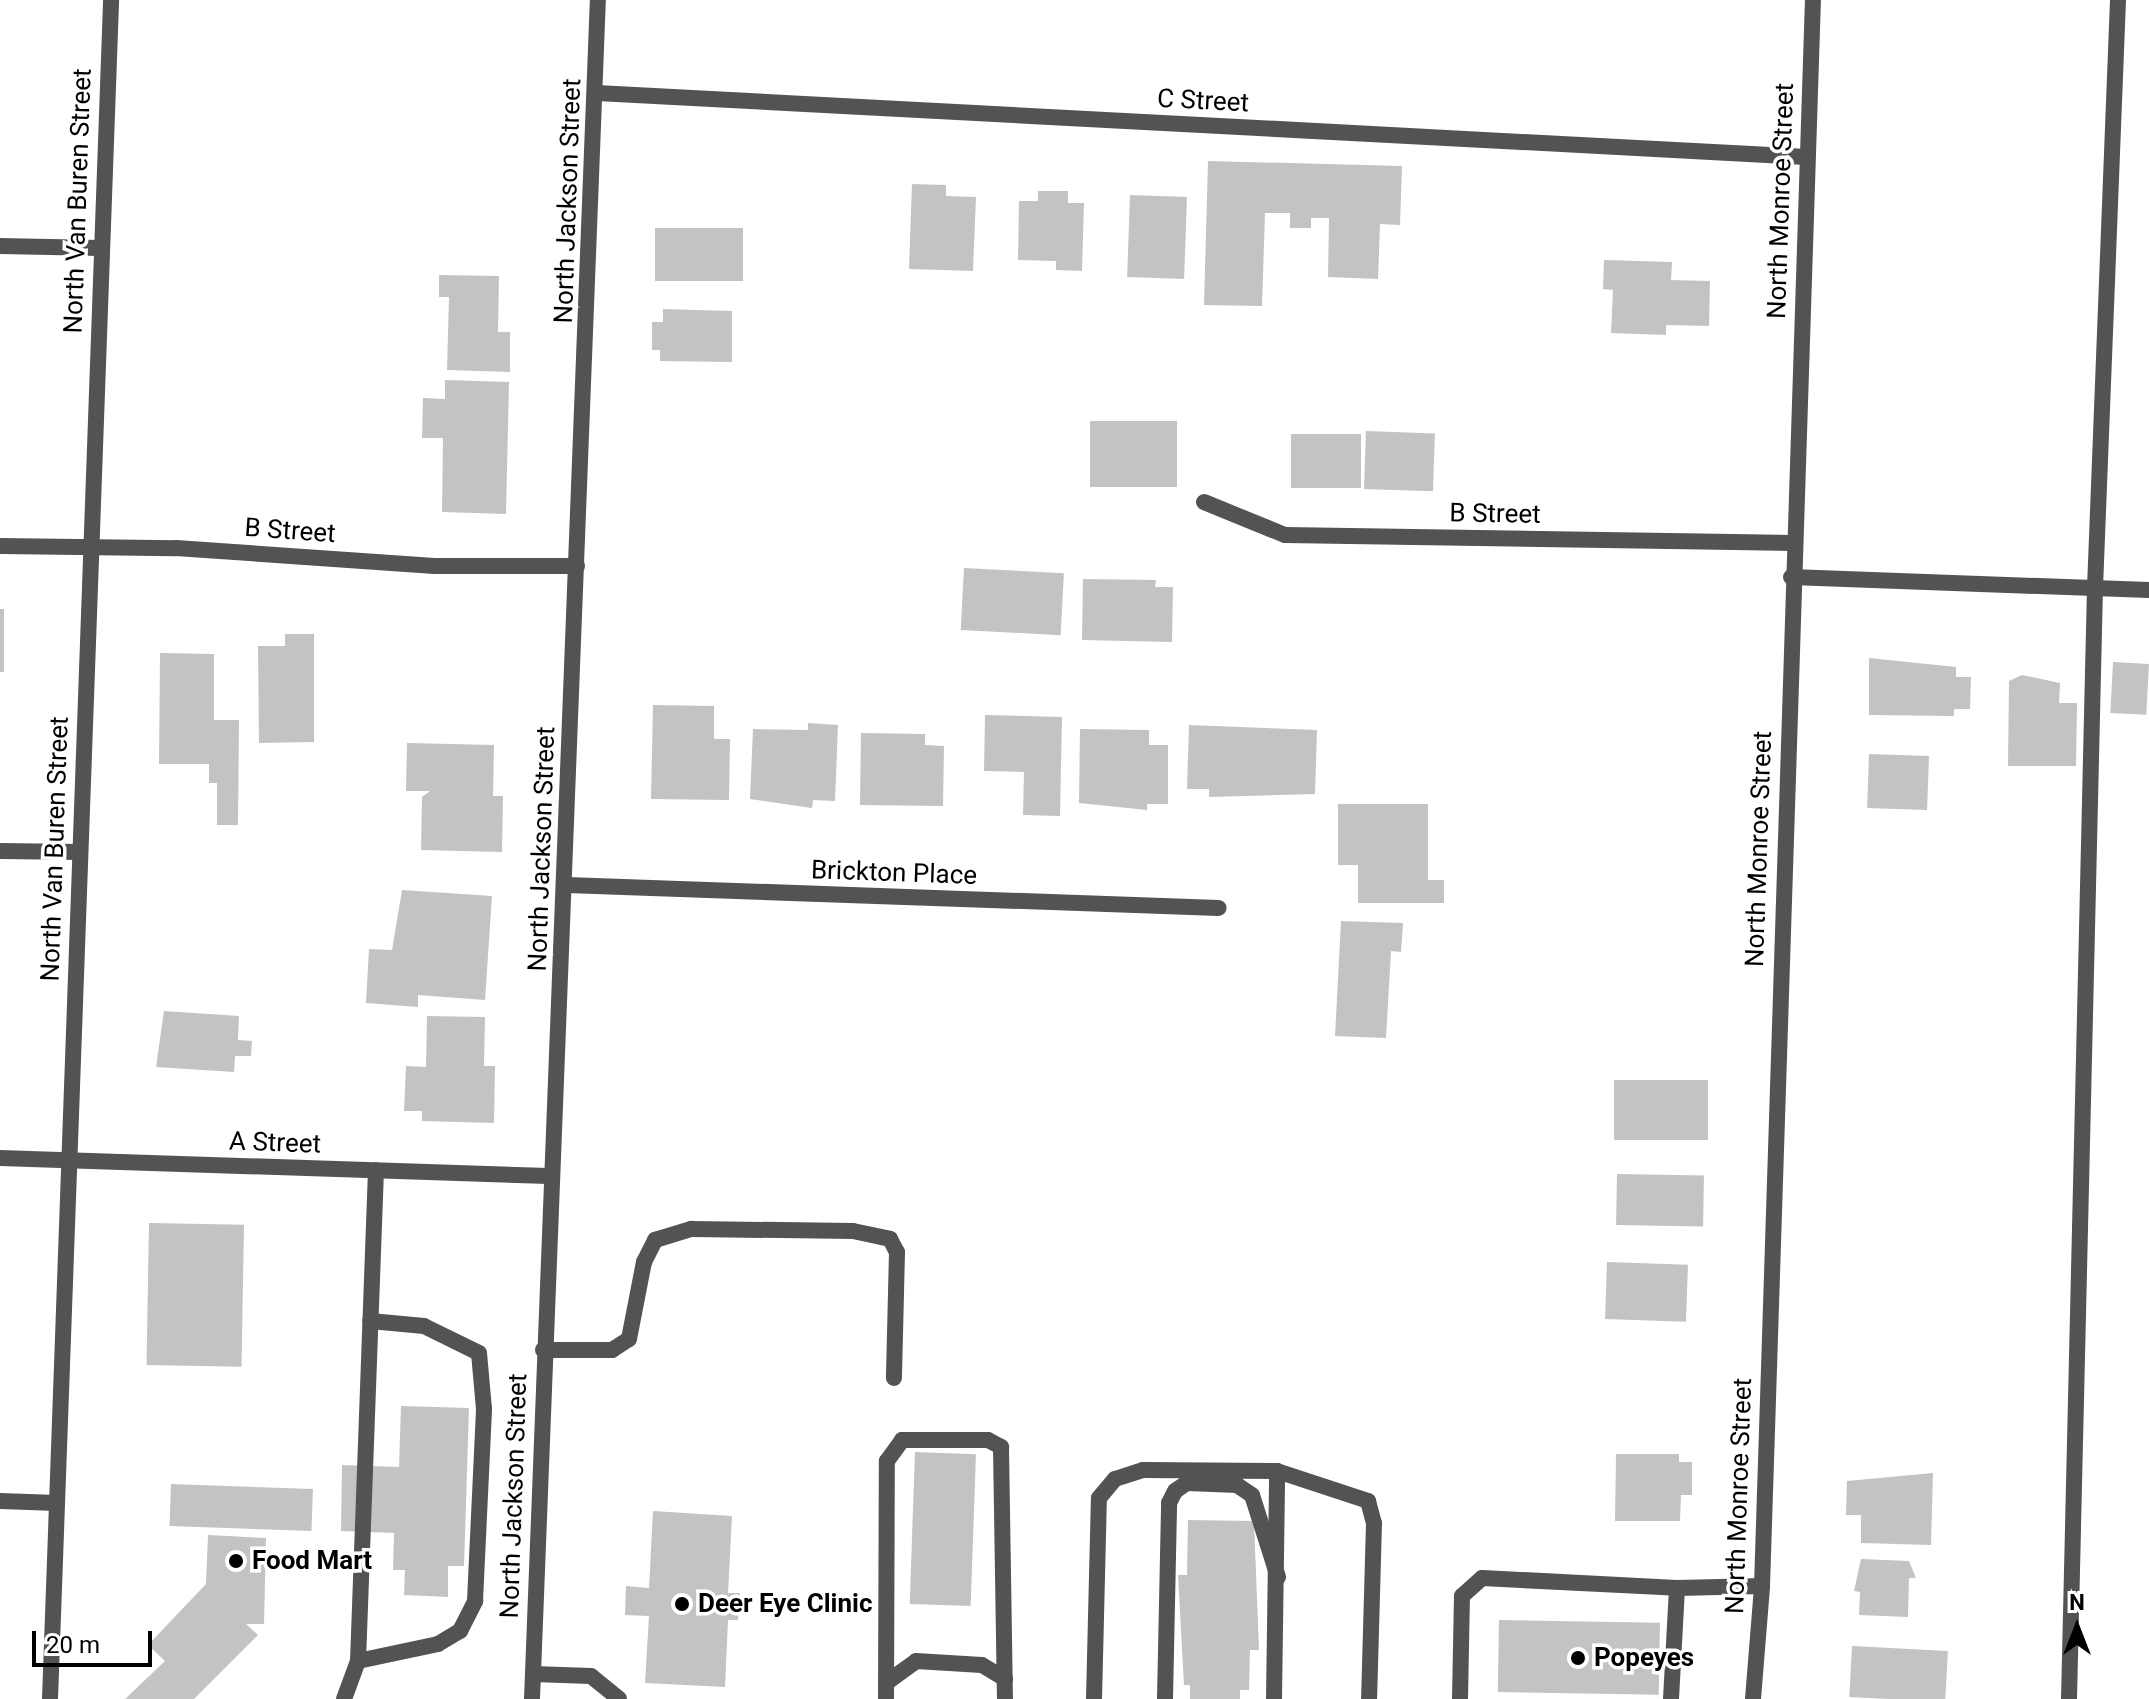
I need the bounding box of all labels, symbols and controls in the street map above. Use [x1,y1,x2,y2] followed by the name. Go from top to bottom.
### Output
[58,68,98,334] street label: North Van Buren Street
[548,78,588,324] street label: North Jackson Street
[1761,82,1801,320] street label: North Monroe Street
[1156,83,1250,119] street label: C Street
[1449,498,1541,530] street label: B Street
[243,512,337,550] street label: B Street
[35,716,75,982] street label: North Van Buren Street
[522,726,562,972] street label: North Jackson Street
[1739,730,1779,968] street label: North Monroe Street
[810,855,978,891] street label: Brickton Place
[228,1126,322,1160] street label: A Street
[494,1373,534,1619] street label: North Jackson Street
[1719,1377,1759,1615] street label: North Monroe Street
[252,1545,372,1577] place label: Food Mart
[227,1552,245,1570] marker: Food Mart
[2037,1587,2117,1667] north arrow
[698,1588,872,1620] place label: Deer Eye Clinic
[2069,1590,2085,1615] text: N
[673,1595,691,1613] marker: Deer Eye Clinic
[36,1615,156,1665] scale bar
[46,1631,100,1659] text: 20 m
[1594,1642,1694,1674] place label: Popeyes
[1569,1649,1587,1667] marker: Popeyes

